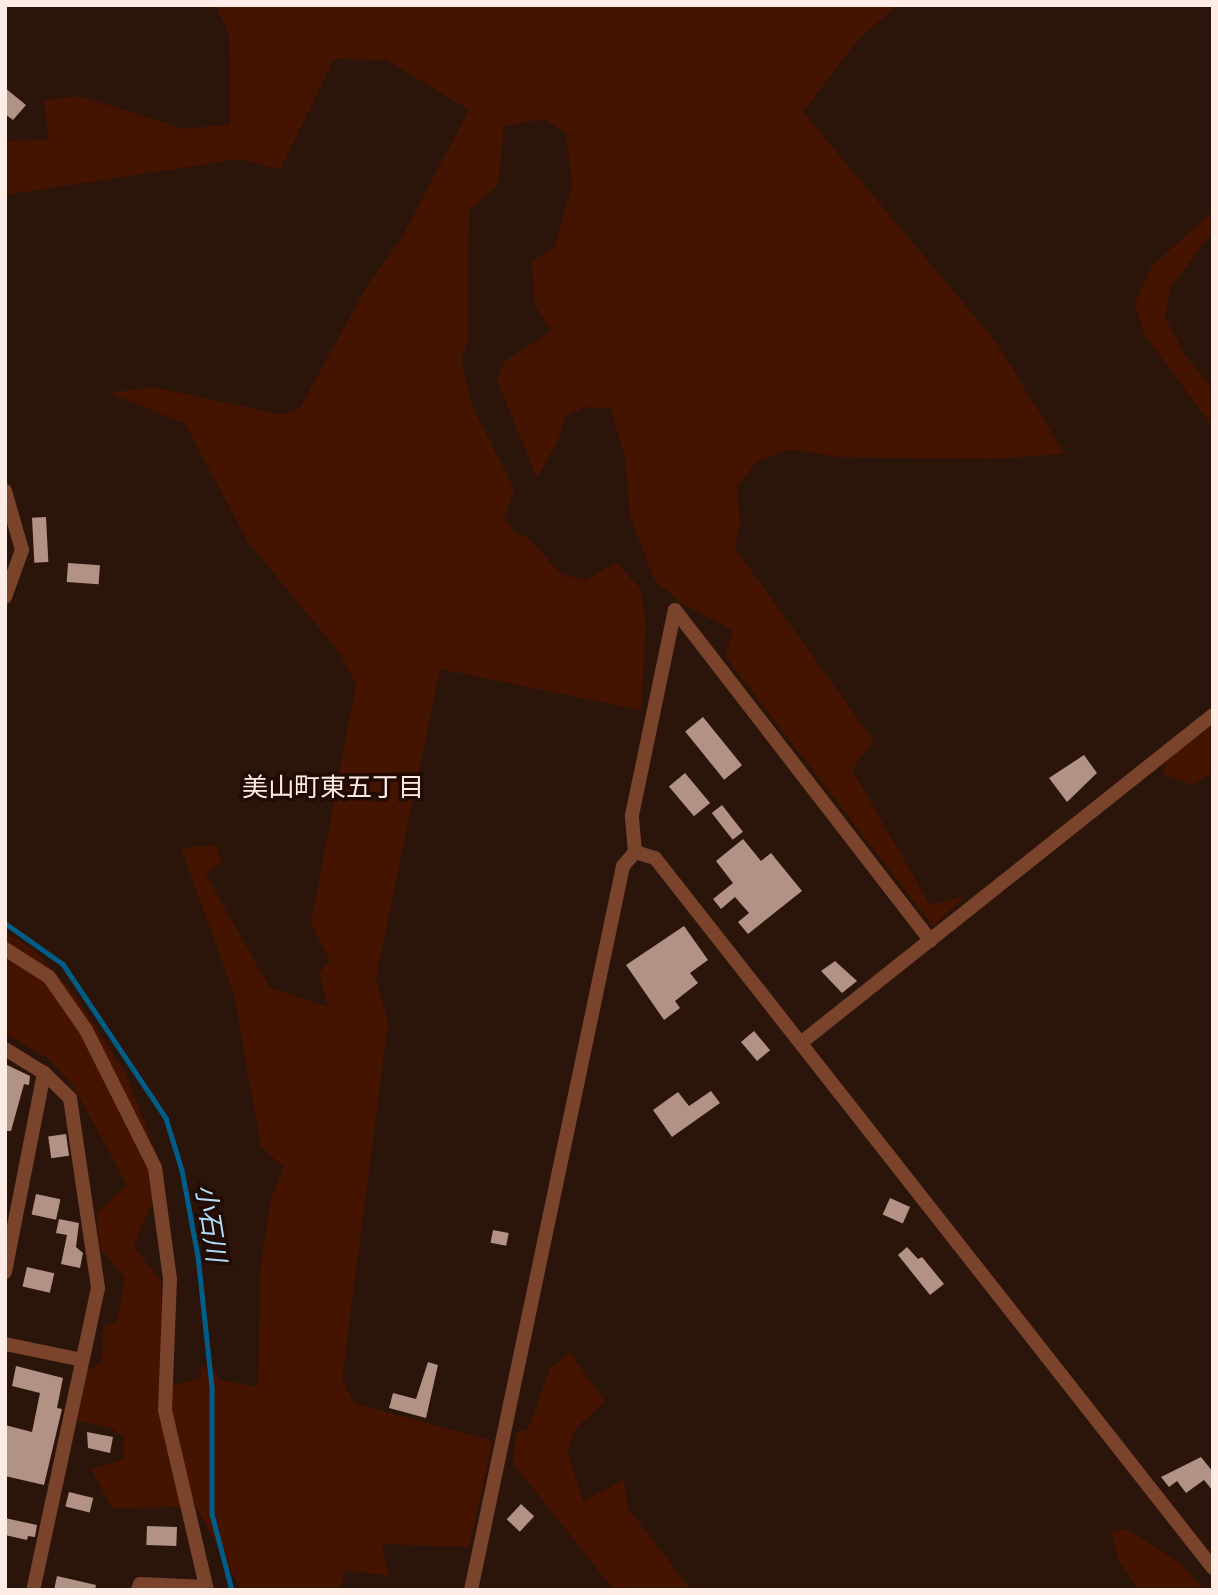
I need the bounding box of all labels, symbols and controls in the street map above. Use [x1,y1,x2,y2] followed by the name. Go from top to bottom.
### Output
[242,771,424,803] district label: 美山町東五丁目
[189,1182,233,1264] water label: 小石川

